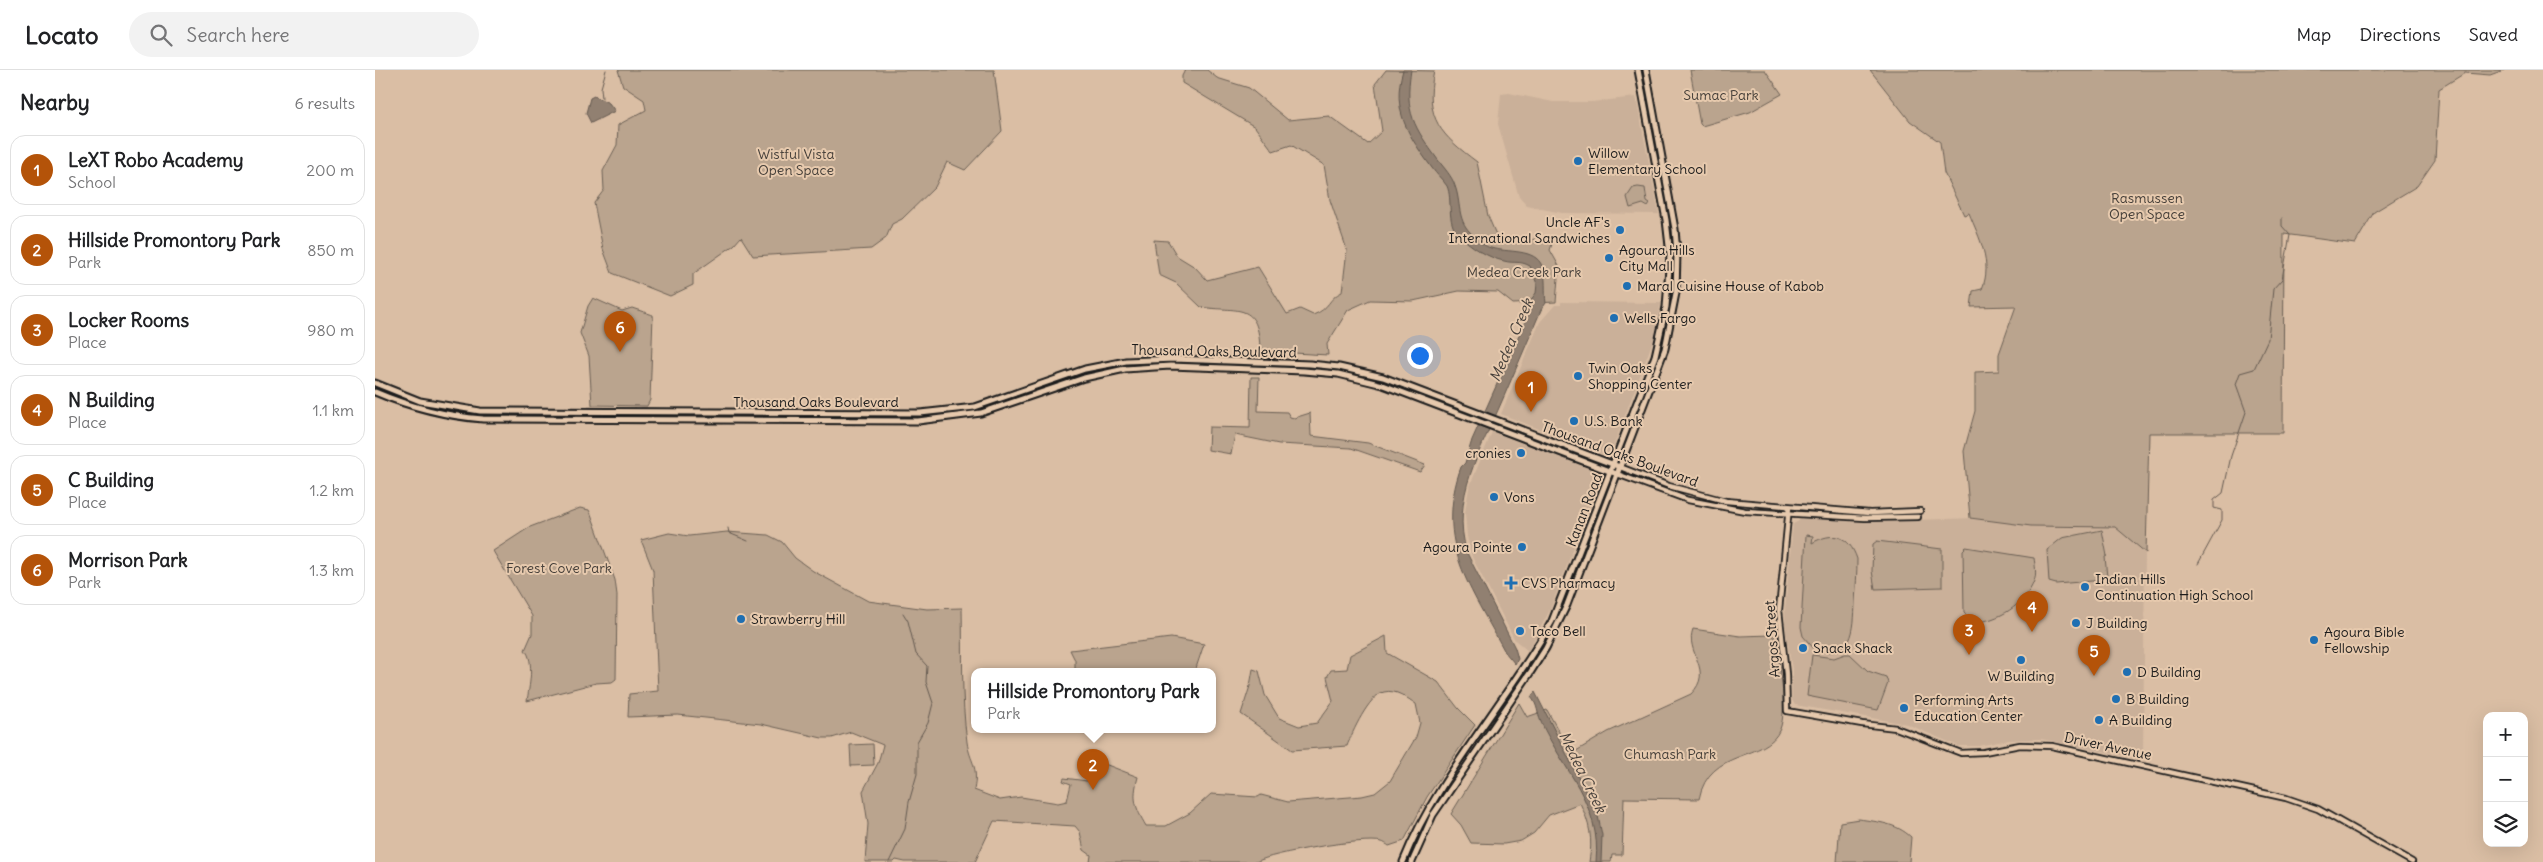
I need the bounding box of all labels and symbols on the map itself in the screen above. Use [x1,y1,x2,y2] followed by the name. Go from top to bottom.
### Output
[1683,86,1759,104] park label: Sumac Park
[1588,144,1706,178] place label: Willow Elementary School
[757,145,835,179] park label: Wistful Vista Open Space
[1572,155,1584,167] marker: Willow Elementary School
[2109,189,2185,223] park label: Rasmussen Open Space
[1448,213,1610,247] place label: Uncle AF's International Sandwiches
[1614,224,1626,236] marker: Uncle AF's International Sandwiches
[1619,241,1695,275] place label: Agoura Hills City Mall
[1603,252,1615,264] marker: Agoura Hills City Mall
[1467,263,1581,281] park label: Medea Creek Park
[1637,277,1824,295] place label: Maral Cuisine House of Kabob
[1621,280,1633,292] marker: Maral Cuisine House of Kabob
[1485,294,1538,384] water label: Medea Creek
[1624,309,1696,327] place label: Wells Fargo
[604,311,636,352] pin: 6
[1608,312,1620,324] marker: Wells Fargo
[1131,341,1297,361] street label: Thousand Oaks Boulevard
[1407,343,1433,369] your location
[1588,359,1693,393] place label: Twin Oaks Shopping Center
[1572,370,1584,382] marker: Twin Oaks Shopping Center
[1515,371,1547,412] pin: 1
[733,393,899,411] street label: Thousand Oaks Boulevard
[1584,412,1643,430] place label: U.S. Bank
[1568,415,1580,427] marker: U.S. Bank
[1539,417,1701,491] street label: Thousand Oaks Boulevard
[1465,444,1511,462] place label: cronies
[1515,447,1527,459] marker: cronies
[1562,471,1606,549] street label: Kanan Road
[1504,488,1535,506] place label: Vons
[1488,491,1500,503] marker: Vons
[1423,538,1512,556] place label: Agoura Pointe
[1516,541,1528,553] marker: Agoura Pointe
[506,559,612,577] park label: Forest Cove Park
[2095,570,2253,604] place label: Indian Hills Continuation High School
[1521,574,1616,592] place label: CVS Pharmacy
[1505,577,1517,589] marker: CVS Pharmacy
[2079,581,2091,593] marker: Indian Hills Continuation High School
[2016,591,2048,632] pin: 4
[1760,600,1784,678] street label: Argos Street
[751,610,845,628] place label: Strawberry Hill
[735,613,747,625] marker: Strawberry Hill
[1953,614,1985,655] pin: 3
[2086,614,2148,632] place label: J Building
[2070,617,2082,629] marker: J Building
[1530,622,1586,640] place label: Taco Bell
[2324,623,2404,657] place label: Agoura Bible Fellowship
[1514,625,1526,637] marker: Taco Bell
[2308,634,2320,646] marker: Agoura Bible Fellowship
[2078,635,2110,676] pin: 5
[1813,639,1892,657] place label: Snack Shack
[1797,642,1809,654] marker: Snack Shack
[2015,654,2027,666] marker: W Building
[2137,663,2201,681] place label: D Building
[2121,666,2133,678] marker: D Building
[1988,667,2054,685] place label: W Building
[2126,690,2189,708] place label: B Building
[1914,691,2023,725] place label: Performing Arts Education Center
[2110,693,2122,705] marker: B Building
[1898,702,1910,714] marker: Performing Arts Education Center
[2109,711,2172,729] place label: A Building
[2093,714,2105,726] marker: A Building
[1555,728,1611,817] water label: Medea Creek
[2063,728,2153,764] street label: Driver Avenue
[1624,745,1716,763] park label: Chumash Park
[1077,749,1109,790] pin: 2

